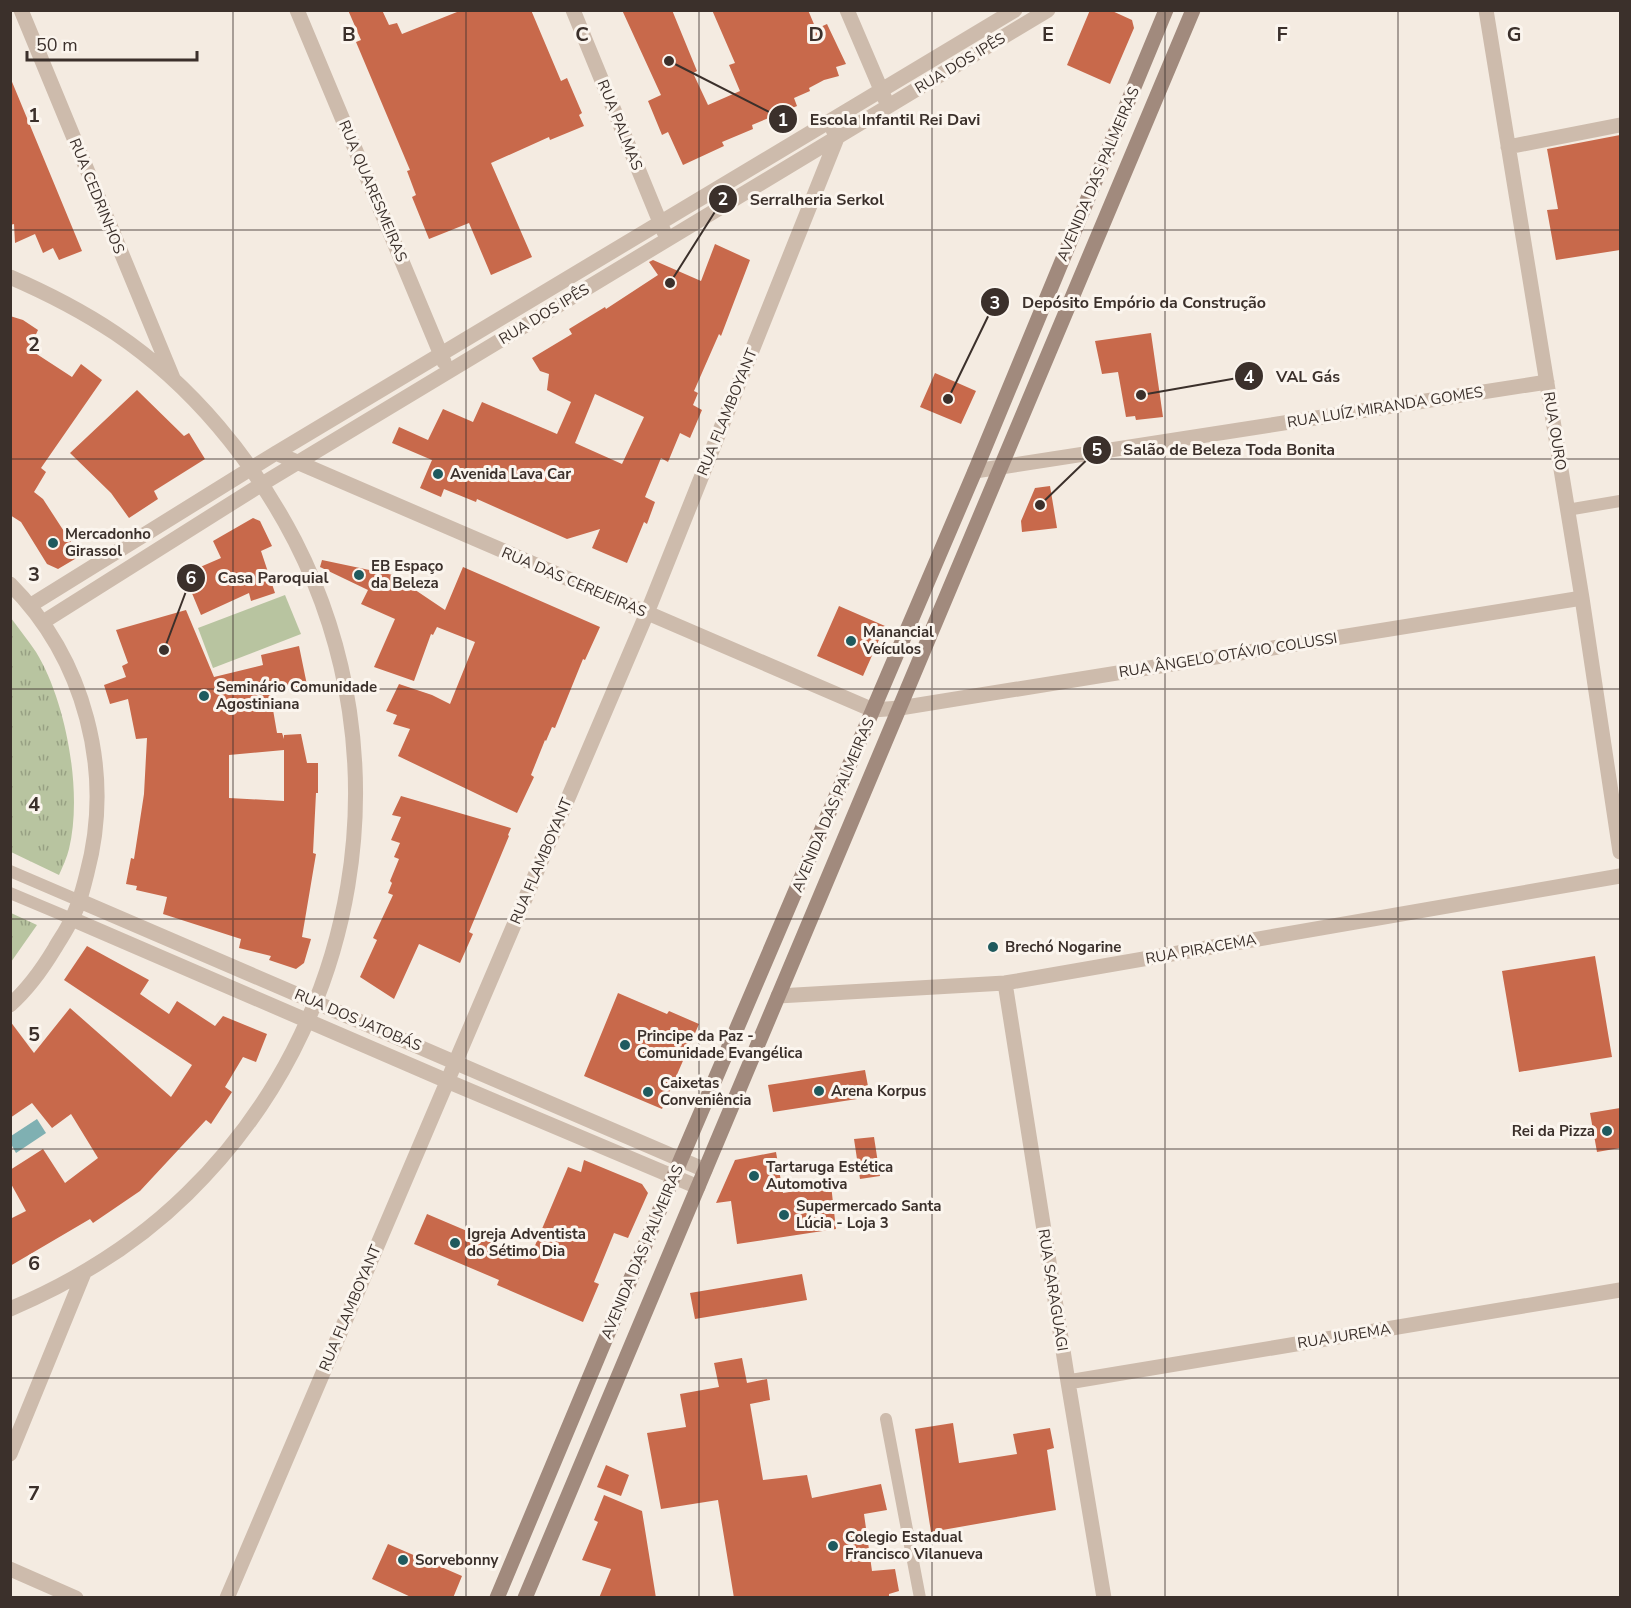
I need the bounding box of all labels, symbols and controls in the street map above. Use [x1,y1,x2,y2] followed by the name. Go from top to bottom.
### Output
[342,21,356,48] text: B
[575,21,589,48] text: C
[808,21,824,48] text: D
[1042,21,1054,48] text: E
[1276,21,1288,48] text: F
[1507,21,1521,48] text: G
[27,24,196,62] scale bar
[911,28,1009,98] street label: RUA DOS IPÊS
[36,33,78,57] text: 50 m
[593,77,647,173] street label: RUA PALMAS
[1052,84,1144,264] street label: AVENIDA DAS PALMEIRAS
[28,102,40,129] text: 1
[768,102,992,136] callout: Escola Infantil Rei Davi
[778,108,788,132] text: 1
[810,109,980,131] text: Escola Infantil Rei Davi
[334,117,412,265] street label: RUA QUARESMEIRAS
[65,135,129,257] street label: RUA CEDRINHOS
[708,182,897,216] callout: Serralheria Serkol
[718,187,728,211] text: 2
[750,189,884,211] text: Serralheria Serkol
[495,279,593,349] street label: RUA DOS IPÊS
[980,285,1277,319] callout: Depósito Empório da Construção
[990,291,1000,315] text: 3
[1022,292,1266,314] text: Depósito Empório da Construção
[28,331,40,358] text: 2
[692,345,762,479] street label: RUA FLAMBOYANT
[1234,359,1352,393] callout: VAL Gás
[1244,365,1255,389] text: 4
[1275,366,1340,388] text: VAL Gás
[1286,382,1484,432] street label: RUA LUÍZ MIRANDA GOMES
[1539,390,1571,472] street label: RUA OURO
[1082,433,1347,467] callout: Salão de Beleza Toda Bonita
[1092,438,1103,462] text: 5
[1123,439,1335,461] text: Salão de Beleza Toda Bonita
[450,464,571,484] place label: Avenida Lava Car
[431,467,445,481] marker: Avenida Lava Car
[65,524,151,561] place label: Mercadonho Girassol
[46,536,60,550] marker: Mercadonho Girassol
[498,542,650,622] street label: RUA DAS CEREJEIRAS
[371,556,444,593] place label: EB Espaço da Beleza
[28,561,40,588] text: 3
[176,561,341,595] callout: Casa Paroquial
[186,566,197,590] text: 6
[217,567,329,589] text: Casa Paroquial
[352,568,366,582] marker: EB Espaço da Beleza
[862,622,934,659] place label: Manancial Veículos
[1117,628,1339,682] street label: RUA ÂNGELO OTÁVIO COLUSSI
[844,634,858,648] marker: Manancial Veículos
[216,677,377,714] place label: Seminário Comunidade Agostiniana
[197,689,211,703] marker: Seminário Comunidade Agostiniana
[787,715,879,895] street label: AVENIDA DAS PALMEIRAS
[28,791,40,818] text: 4
[505,795,577,927] street label: RUA FLAMBOYANT
[1144,929,1258,969] street label: RUA PIRACEMA
[1005,937,1122,957] place label: Brechó Nogarine
[986,940,1000,954] marker: Brechó Nogarine
[291,984,425,1056] street label: RUA DOS JATOBÁS
[28,1021,40,1048] text: 5
[637,1026,803,1063] place label: Principe da Paz - Comunidade Evangélica
[618,1038,632,1052] marker: Principe da Paz - Comunidade Evangélica
[660,1073,752,1110] place label: Caixetas Conveniência
[831,1081,926,1101] place label: Arena Korpus
[812,1084,826,1098] marker: Arena Korpus
[641,1085,655,1099] marker: Caixetas Conveniência
[1512,1121,1595,1141] place label: Rei da Pizza
[1600,1124,1614,1138] marker: Rei da Pizza
[766,1157,893,1194] place label: Tartaruga Estética Automotiva
[596,1162,688,1342] street label: AVENIDA DAS PALMEIRAS
[747,1169,761,1183] marker: Tartaruga Estética Automotiva
[796,1196,942,1233] place label: Supermercado Santa Lúcia - Loja 3
[777,1208,791,1222] marker: Supermercado Santa Lúcia - Loja 3
[467,1224,586,1261] place label: Igreja Adventista do Sétimo Dia
[1033,1227,1073,1353] street label: RUA SARAGUAGI
[448,1236,462,1250] marker: Igreja Adventista do Sétimo Dia
[314,1242,386,1374] street label: RUA FLAMBOYANT
[28,1250,40,1277] text: 6
[1296,1319,1392,1353] street label: RUA JUREMA
[28,1480,40,1507] text: 7
[845,1527,983,1564] place label: Colegio Estadual Francisco Vilanueva
[826,1539,840,1553] marker: Colegio Estadual Francisco Vilanueva
[415,1550,498,1570] place label: Sorvebonny
[396,1553,410,1567] marker: Sorvebonny

